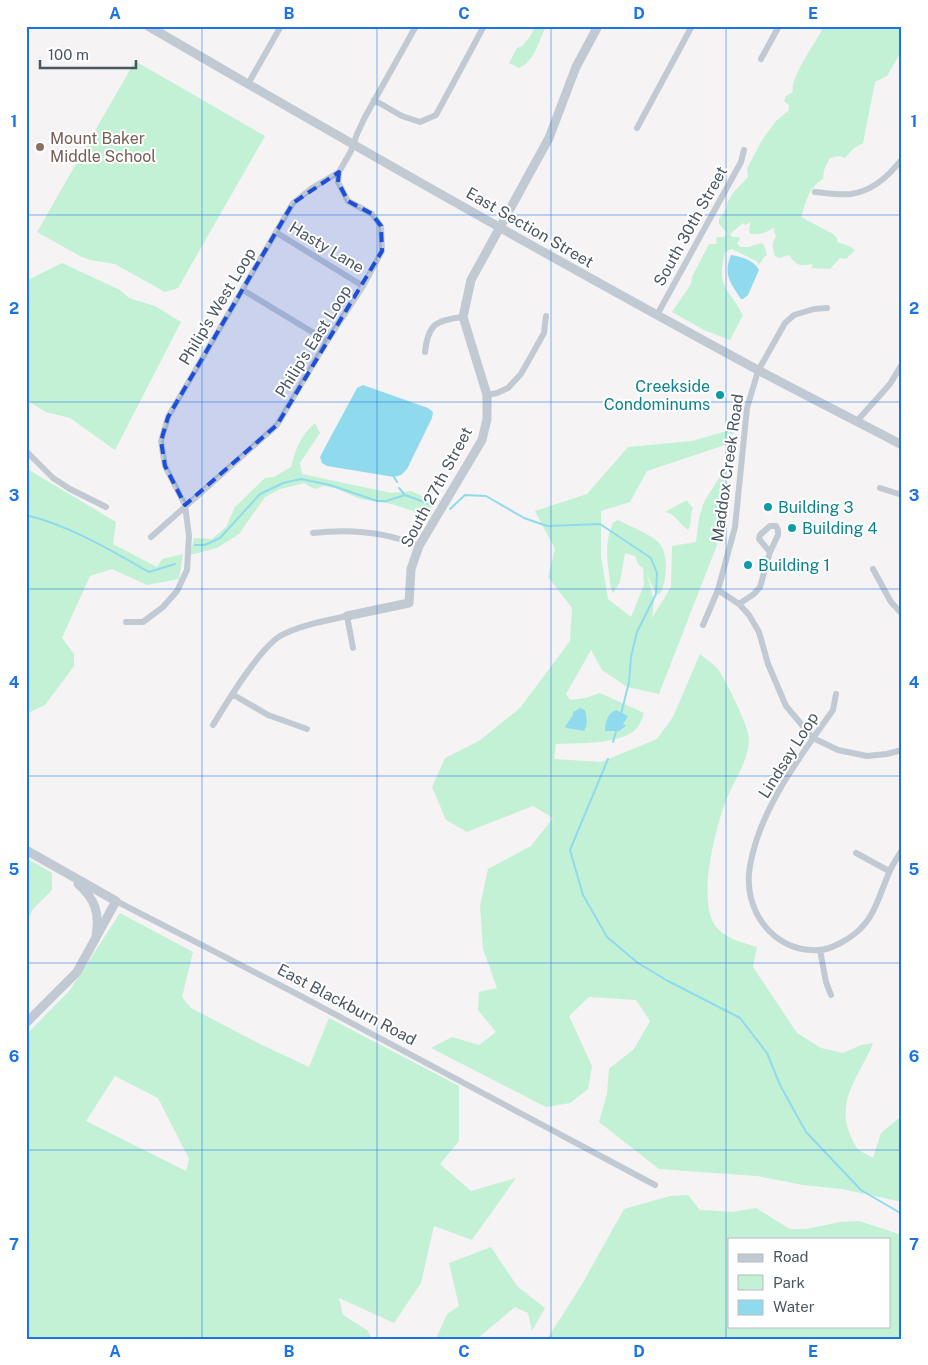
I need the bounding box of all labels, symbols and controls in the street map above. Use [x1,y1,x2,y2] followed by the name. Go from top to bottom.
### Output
[109,4,121,23] text: A
[284,4,295,23] text: B
[458,4,470,23] text: C
[633,4,645,23] text: D
[808,4,818,23] text: E
[40,38,136,70] scale bar
[48,46,89,63] text: 100 m
[11,112,17,131] text: 1
[911,112,917,131] text: 1
[50,129,156,166] place label: Mount Baker Middle School
[34,141,46,153] marker: Mount Baker Middle School
[650,163,731,290] street label: South 30th Street
[463,183,597,272] street label: East Section Street
[286,218,367,277] street label: Hasty Lane
[175,244,260,368] street label: Philip's West Loop
[271,282,356,401] street label: Philip's East Loop
[9,299,19,318] text: 2
[909,299,919,318] text: 2
[604,377,710,414] place label: Creekside Condominums
[714,389,726,401] marker: Creekside Condominums
[708,393,747,543] street label: Maddox Creek Road
[397,424,476,551] street label: South 27th Street
[9,486,19,505] text: 3
[909,486,919,505] text: 3
[778,498,854,517] place label: Building 3
[762,501,774,513] marker: Building 3
[802,519,877,538] place label: Building 4
[786,522,798,534] marker: Building 4
[758,556,830,575] place label: Building 1
[742,559,754,571] marker: Building 1
[9,673,20,692] text: 4
[909,673,920,692] text: 4
[754,709,822,802] street label: Lindsay Loop
[9,860,20,879] text: 5
[909,860,920,879] text: 5
[274,960,420,1049] street label: East Blackburn Road
[9,1047,19,1066] text: 6
[909,1047,919,1066] text: 6
[9,1235,19,1254] text: 7
[909,1235,919,1254] text: 7
[728,1238,890,1328] legend
[773,1248,809,1265] text: Road
[773,1274,805,1291] text: Park
[773,1298,815,1315] text: Water
[109,1342,121,1361] text: A
[284,1342,295,1361] text: B
[458,1342,470,1361] text: C
[633,1342,645,1361] text: D
[808,1342,818,1361] text: E

